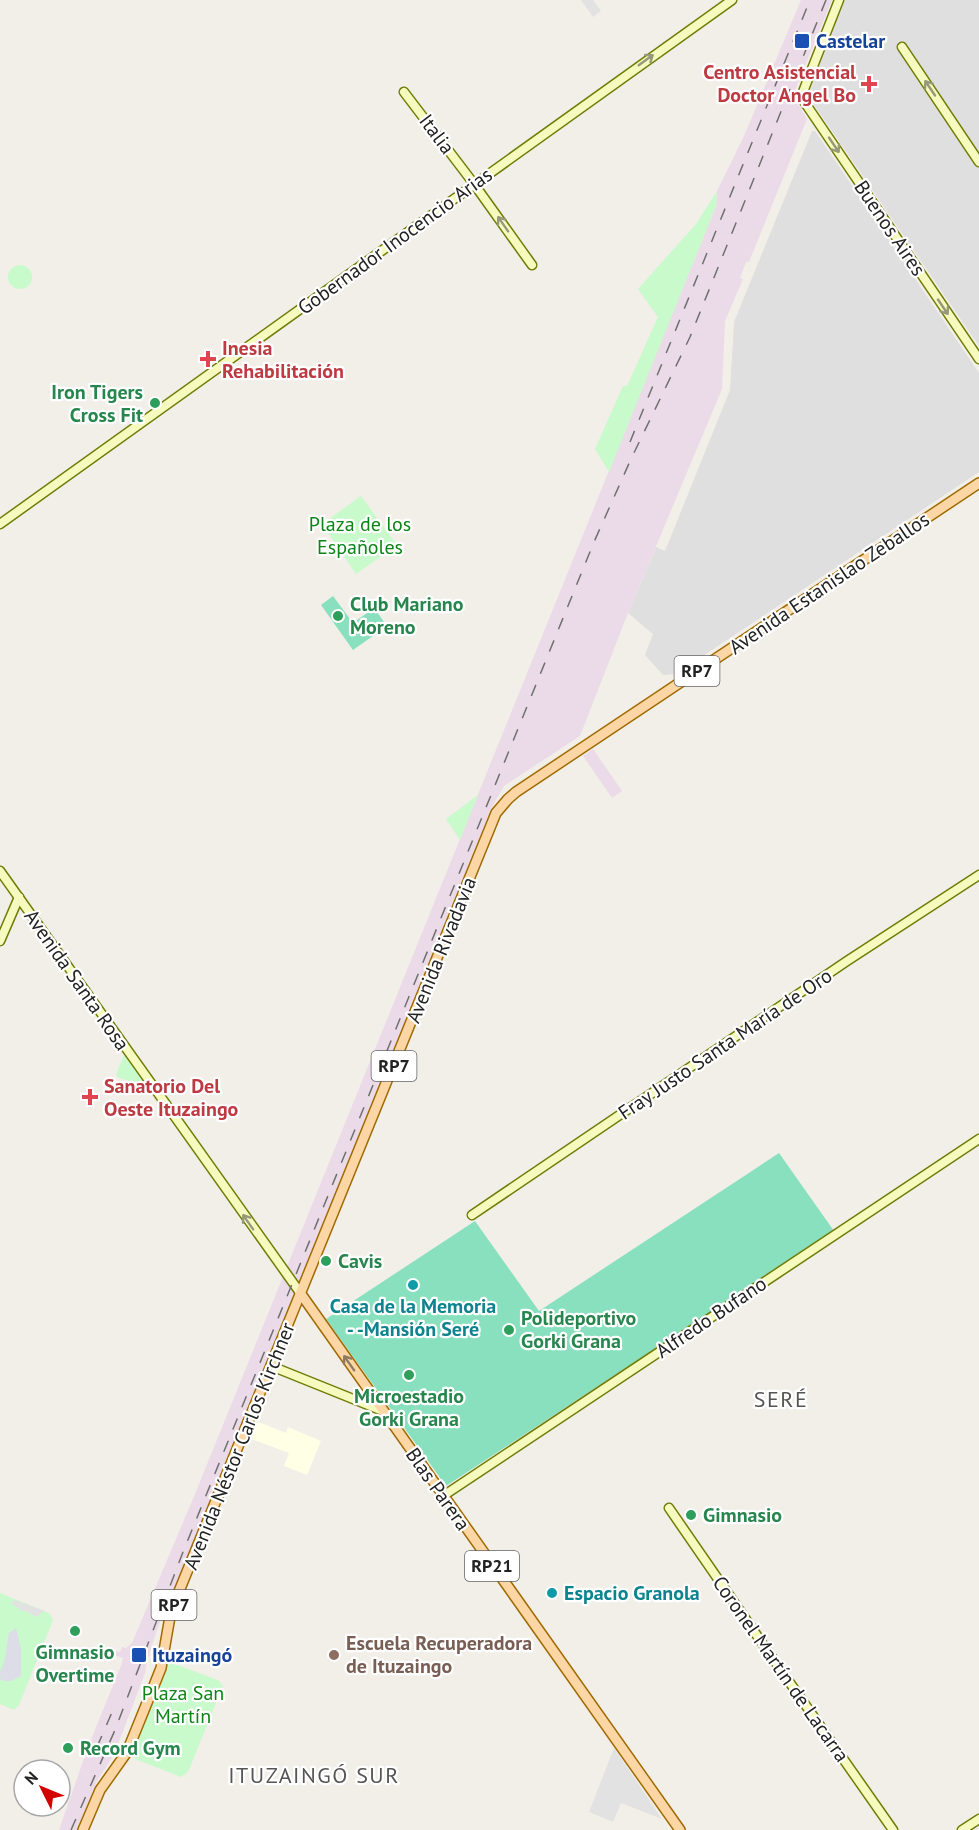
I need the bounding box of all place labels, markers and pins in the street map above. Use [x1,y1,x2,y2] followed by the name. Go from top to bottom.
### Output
[816,28,885,54] place label: Castelar
[793,32,811,50] marker: Castelar
[703,59,856,108] place label: Centro Asistencial Doctor Angel Bo
[860,75,878,93] marker: Centro Asistencial Doctor Angel Bo
[222,335,344,384] place label: Inesia Rehabilitación
[199,350,217,368] marker: Inesia Rehabilitación
[51,379,143,428] place label: Iron Tigers Cross Fit
[148,396,162,410] marker: Iron Tigers Cross Fit
[350,591,464,640] place label: Club Mariano Moreno
[331,609,345,623] marker: Club Mariano Moreno
[104,1073,239,1122] place label: Sanatorio Del Oeste Ituzaingo
[81,1088,99,1106] marker: Sanatorio Del Oeste Ituzaingo
[338,1248,382,1274] place label: Cavis
[319,1254,333,1268] marker: Cavis
[406,1278,420,1292] marker: Casa de la Memoria - -Mansión Seré
[330,1293,496,1342] place label: Casa de la Memoria - -Mansión Seré
[521,1305,637,1354] place label: Polideportivo Gorki Grana
[502,1323,516,1337] marker: Polideportivo Gorki Grana
[402,1368,416,1382] marker: Microestadio Gorki Grana
[354,1383,464,1432] place label: Microestadio Gorki Grana
[703,1502,782,1528] place label: Gimnasio
[684,1508,698,1522] marker: Gimnasio
[564,1580,700,1606] place label: Espacio Granola
[545,1586,559,1600] marker: Espacio Granola
[68,1624,82,1638] marker: Gimnasio Overtime
[346,1630,532,1679] place label: Escuela Recuperadora de Ituzaingo
[35,1639,115,1688] place label: Gimnasio Overtime
[152,1642,233,1668] place label: Ituzaingó
[130,1646,148,1664] marker: Ituzaingó
[327,1648,341,1662] marker: Escuela Recuperadora de Ituzaingo
[80,1735,181,1761] place label: Record Gym
[61,1741,75,1755] marker: Record Gym

